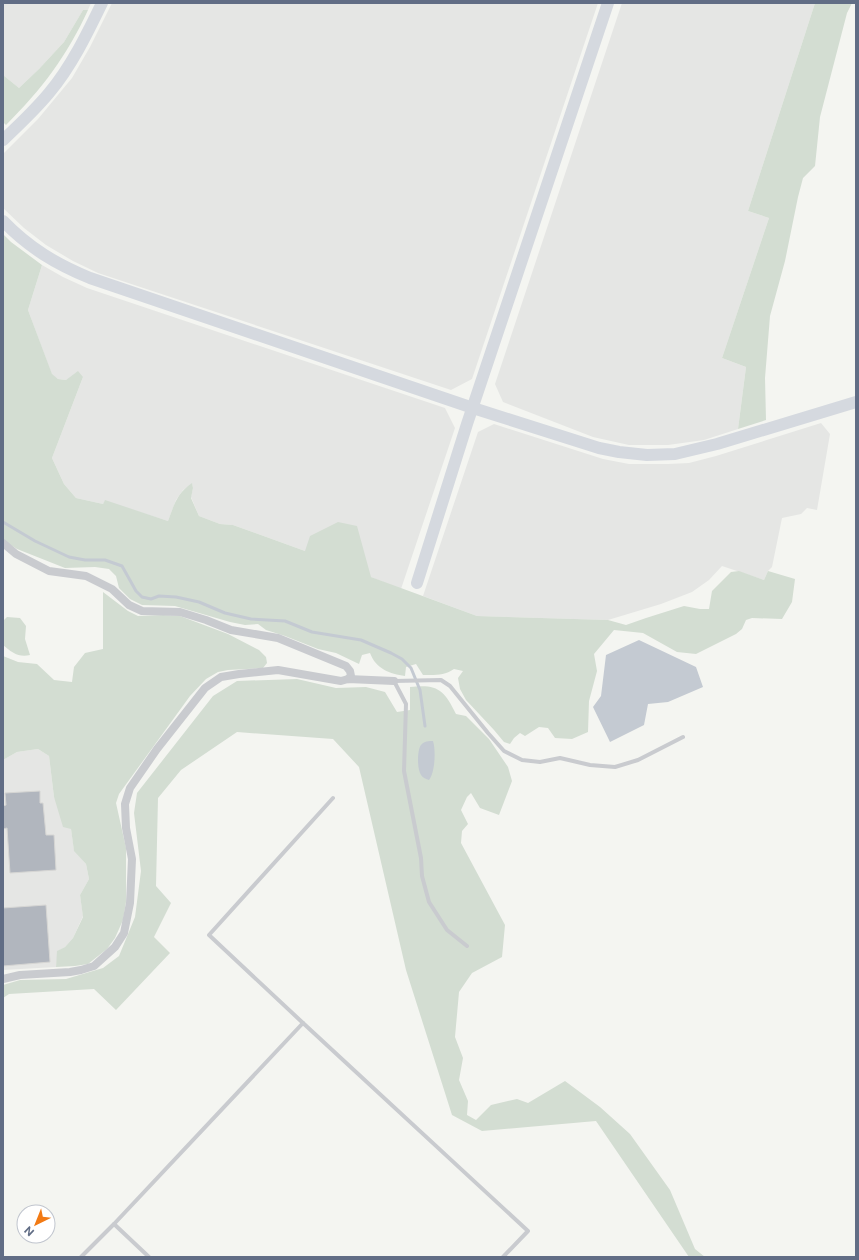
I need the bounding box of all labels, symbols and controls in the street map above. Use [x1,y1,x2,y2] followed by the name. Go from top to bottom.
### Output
[16,1204,56,1244] north arrow
[22,1224,36,1239] text: N

